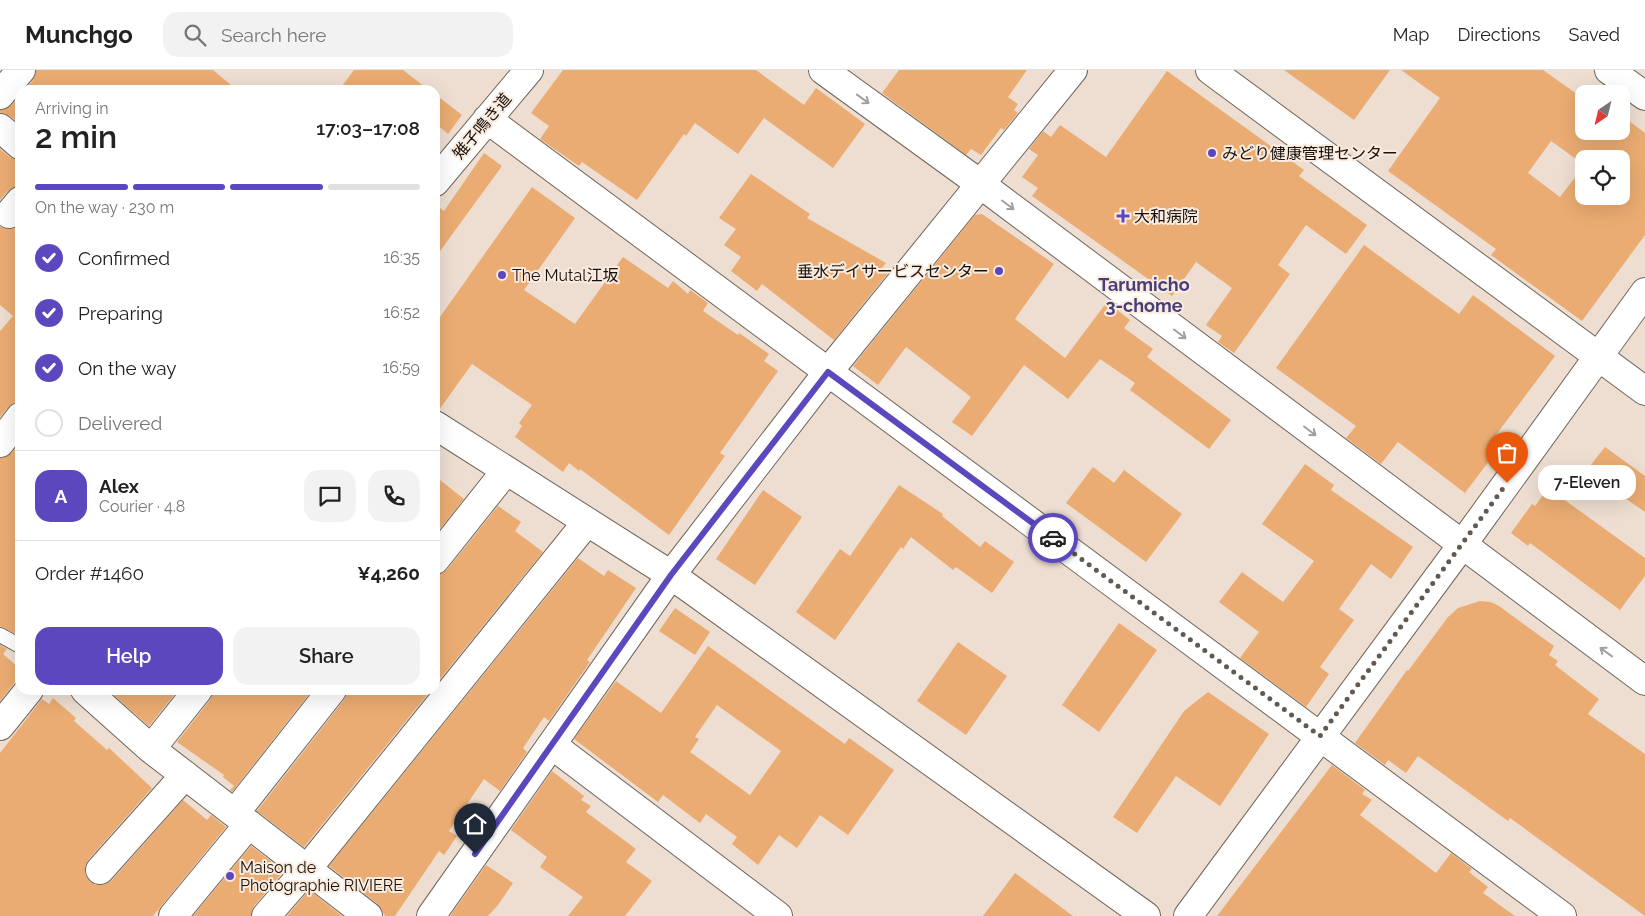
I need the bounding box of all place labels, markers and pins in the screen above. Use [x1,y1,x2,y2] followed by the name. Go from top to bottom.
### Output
[1222,144,1398,163] place label: みどり健康管理センター
[1206,147,1218,159] marker: みどり健康管理センター
[1134,207,1198,226] place label: 大和病院
[1116,209,1130,223] marker: 大和病院
[797,262,989,281] place label: 垂水デイサービスセンター
[993,265,1005,277] marker: 垂水デイサービスセンター
[512,266,619,285] place label: The Mutal江坂
[496,269,508,281] marker: The Mutal江坂
[1486,432,1528,483] pin
[1537,466,1634,500] callout: 7-Eleven
[454,803,496,854] pin
[240,858,403,895] place label: Maison de Photographie RIVIERE
[224,870,236,882] marker: Maison de Photographie RIVIERE

